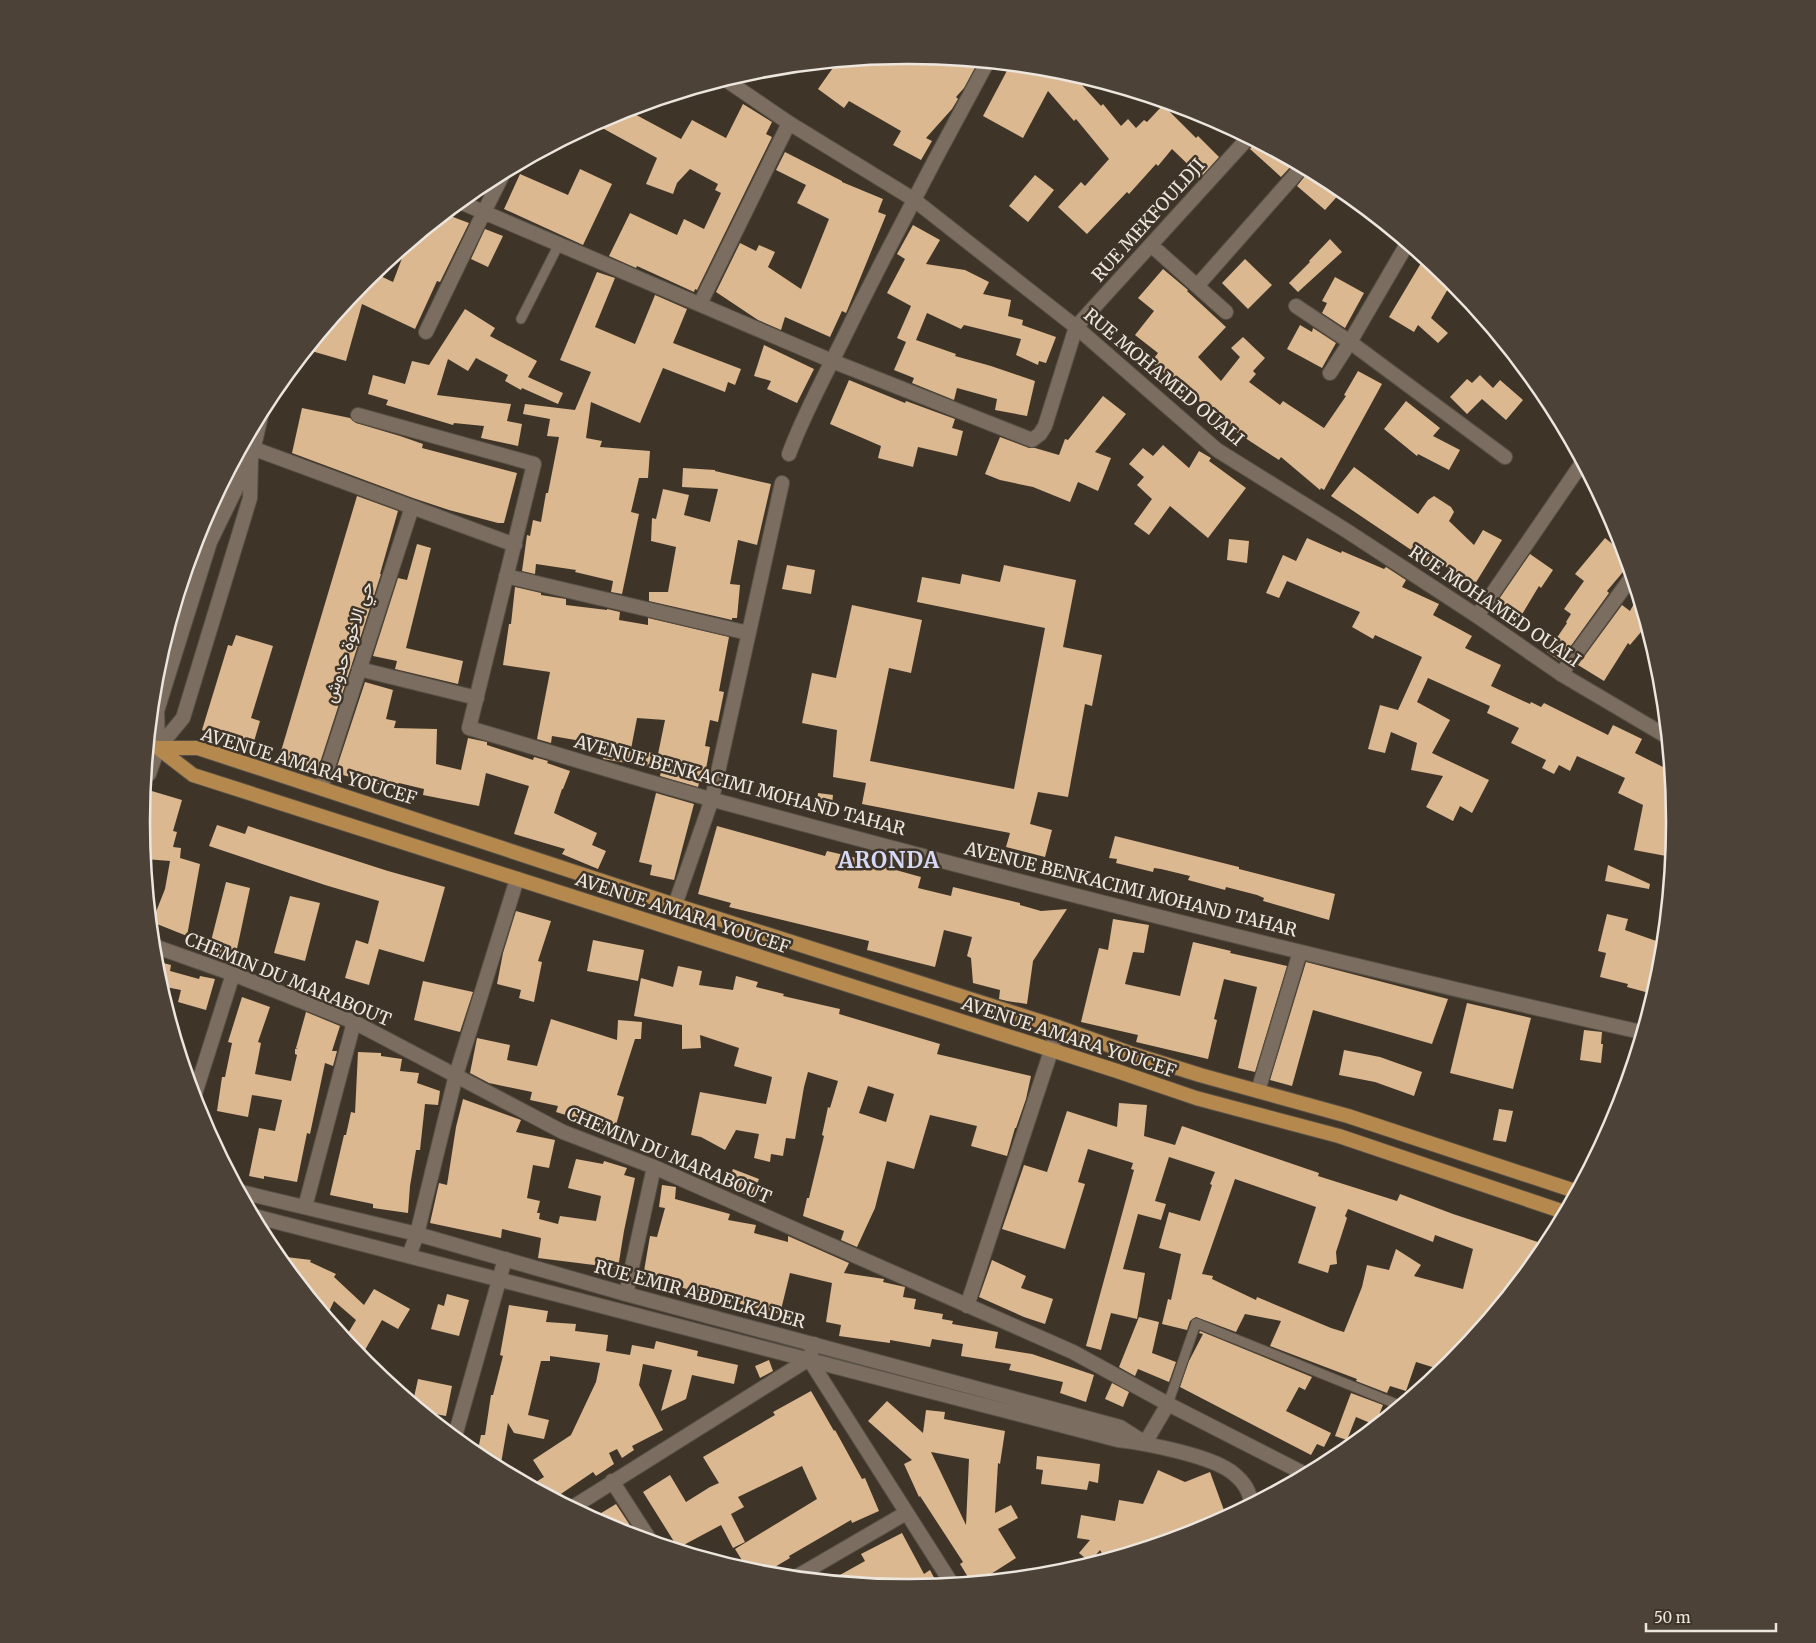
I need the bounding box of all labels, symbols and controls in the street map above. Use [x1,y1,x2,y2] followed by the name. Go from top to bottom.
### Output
[1087,154,1209,286] street label: RUE MEKFOULDJI
[1079,303,1249,451] street label: RUE MOHAMED OUALI
[1405,540,1585,672] street label: RUE MOHAMED OUALI
[318,579,382,707] street label: حي الاخوة حدوش
[198,722,420,810] street label: AVENUE AMARA YOUCEF
[571,729,909,840] street label: AVENUE BENKACIMI MOHAND TAHAR
[961,836,1300,942] street label: AVENUE BENKACIMI MOHAND TAHAR
[837,846,940,874] district label: ARONDA
[572,867,793,959] street label: AVENUE AMARA YOUCEF
[181,927,395,1031] street label: CHEMIN DU MARABOUT
[958,991,1179,1083] street label: AVENUE AMARA YOUCEF
[563,1101,775,1209] street label: CHEMIN DU MARABOUT
[592,1255,809,1333] street label: RUE EMIR ABDELKADER
[1646,1600,1776,1632] scale bar
[1654,1608,1691,1627] text: 50 m

